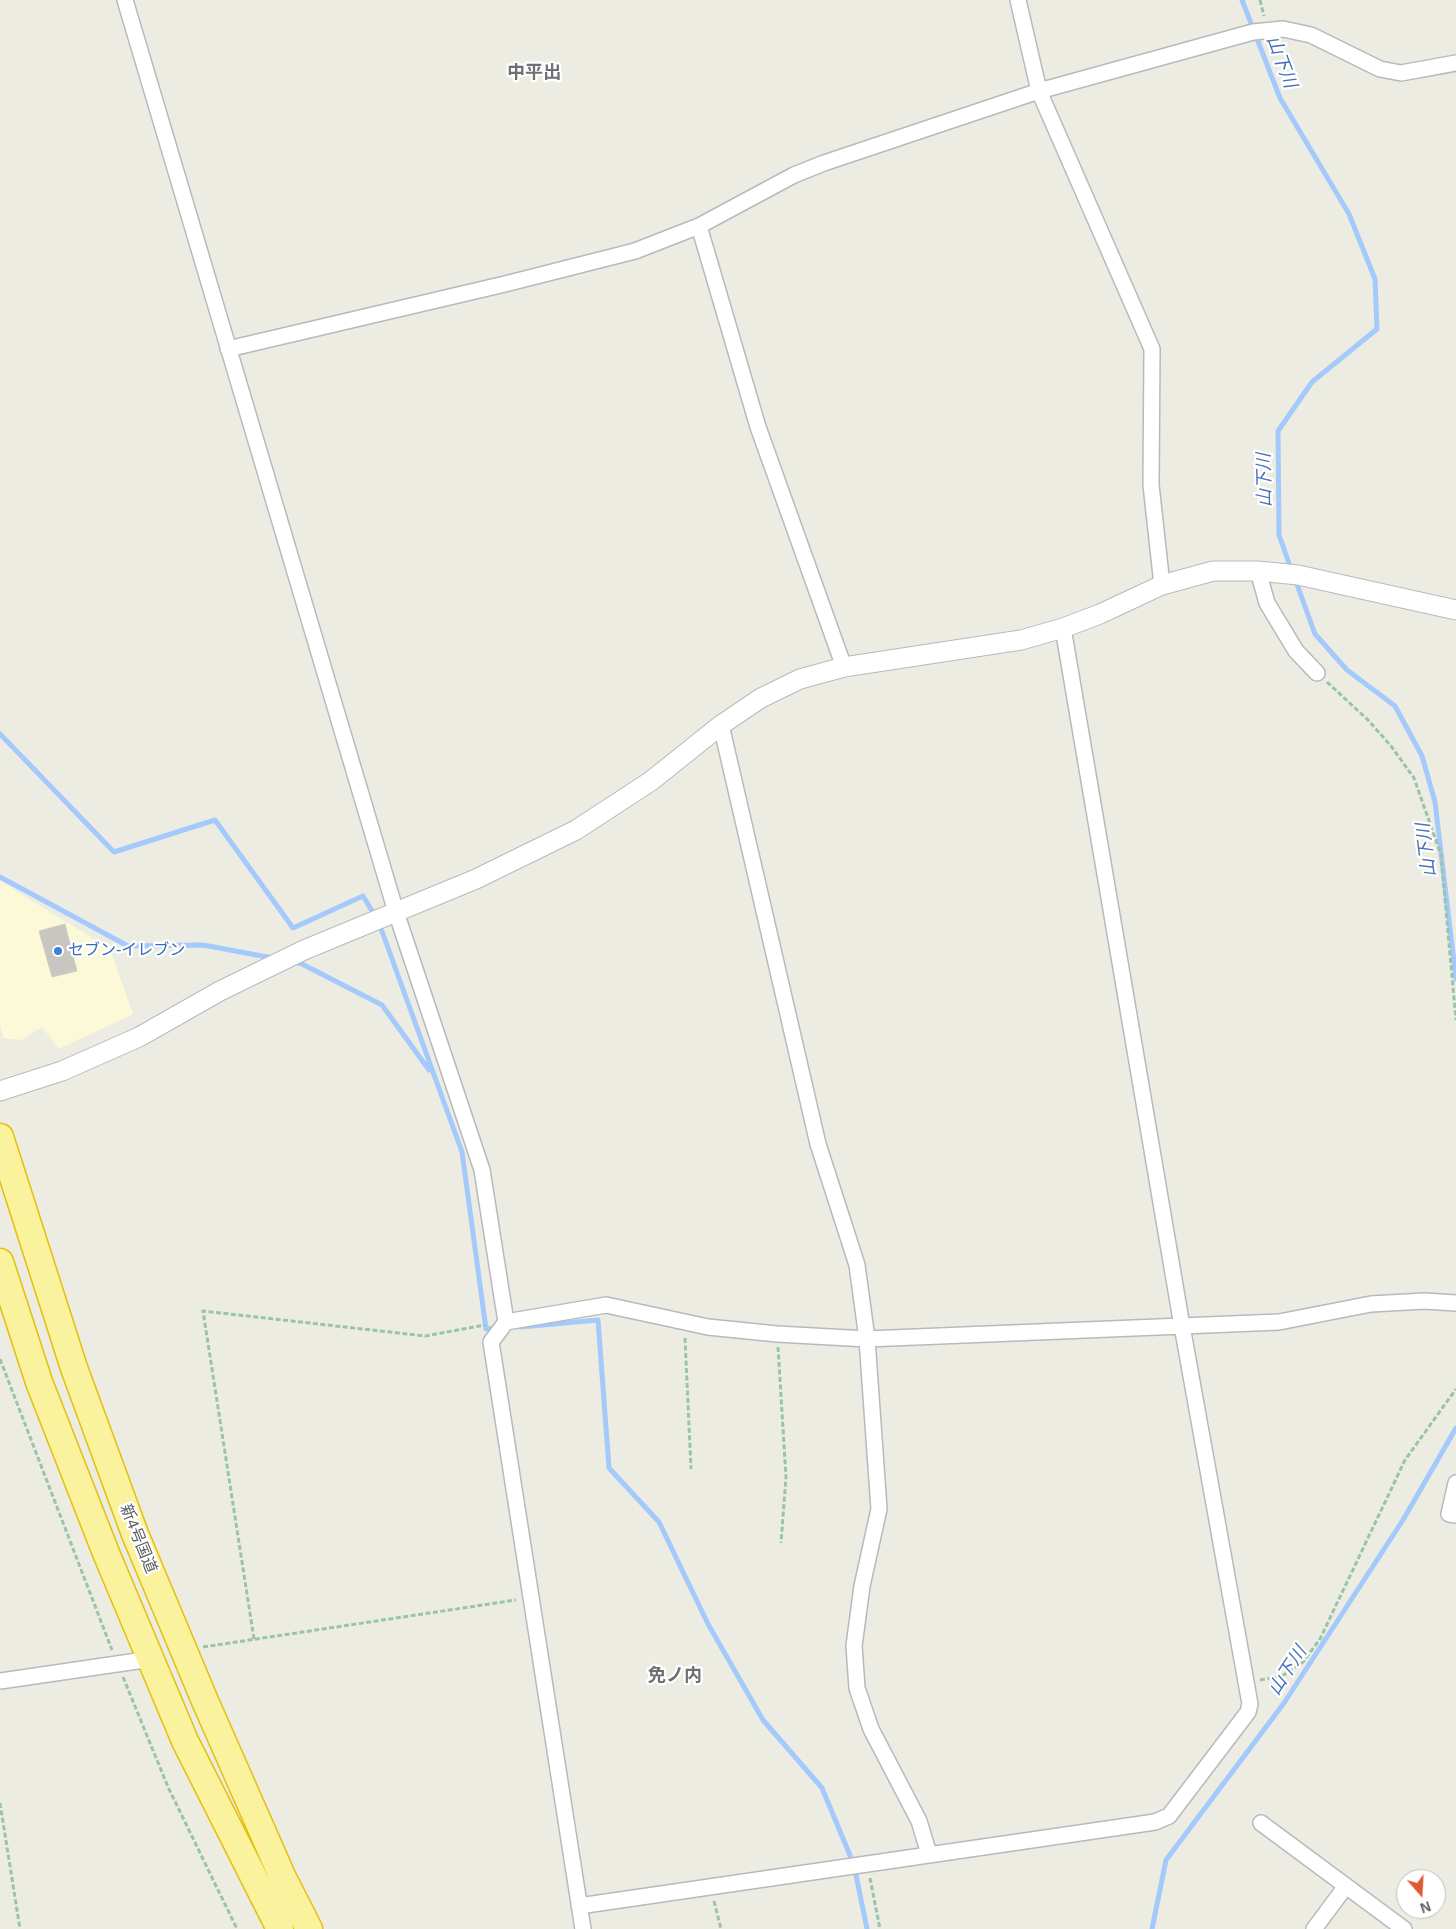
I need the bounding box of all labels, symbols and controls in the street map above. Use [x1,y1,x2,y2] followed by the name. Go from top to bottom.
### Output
[1261,33,1301,91] water label: 山下川
[507,62,561,84] district label: 中平出
[1254,453,1276,507] water label: 山下川
[1413,822,1441,878] water label: 山下川
[68,941,185,961] place label: セブン-イレブン
[52,945,64,957] marker: セブン-イレブン
[115,1502,161,1576] street label: 新4号国道
[1264,1642,1312,1700] water label: 山下川
[648,1665,702,1687] district label: 免ノ内
[1396,1869,1446,1919] north arrow
[1418,1898,1433,1916] text: N

